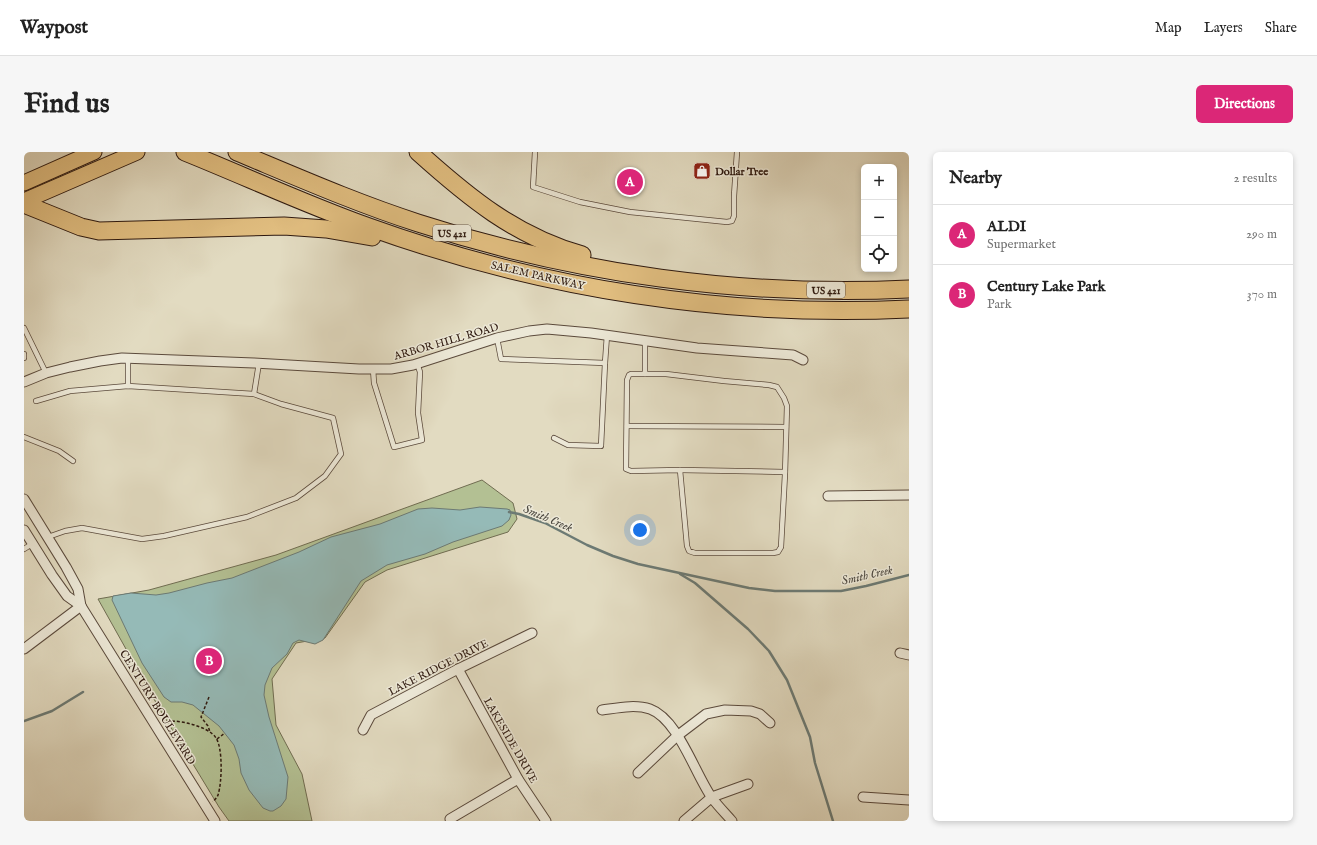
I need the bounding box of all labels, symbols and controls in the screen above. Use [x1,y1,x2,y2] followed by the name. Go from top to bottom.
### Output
[20,16,88,40] text: Waypost
[1155,19,1182,37] text: Map
[1204,19,1243,37] text: Layers
[1265,19,1297,37] text: Share
[1196,85,1293,123] button: Directions
[24,87,110,122] text: Find us
[692,161,712,181] shop icon: Dollar Tree
[861,164,897,272] map controls
[861,164,897,200] button: +
[715,165,768,179] place label: Dollar Tree
[617,167,643,197] pin: A
[949,168,1002,189] text: Nearby
[1233,170,1277,187] text: 2 results
[861,200,897,236] button: −
[987,217,1026,236] text: ALDI
[433,225,471,241] road number: US 421
[958,226,966,243] text: A
[1246,226,1277,243] text: 290 m
[861,236,897,272] button: locate
[987,236,1056,253] text: Supermarket
[490,258,586,294] street label: SALEM PARKWAY
[987,277,1105,296] text: Century Lake Park
[807,282,845,298] road number: US 421
[958,286,966,303] text: B
[1247,286,1277,303] text: 370 m
[987,296,1012,313] text: Park
[391,320,500,364] street label: ARBOR HILL ROAD
[521,501,575,536] water label: Smith Creek
[630,520,650,540] your location
[840,562,894,589] water label: Smith Creek
[386,636,491,699] street label: LAKE RIDGE DRIVE
[196,646,222,676] pin: B
[116,648,198,768] street label: CENTURY BOULEVARD
[480,695,541,786] street label: LAKESIDE DRIVE

